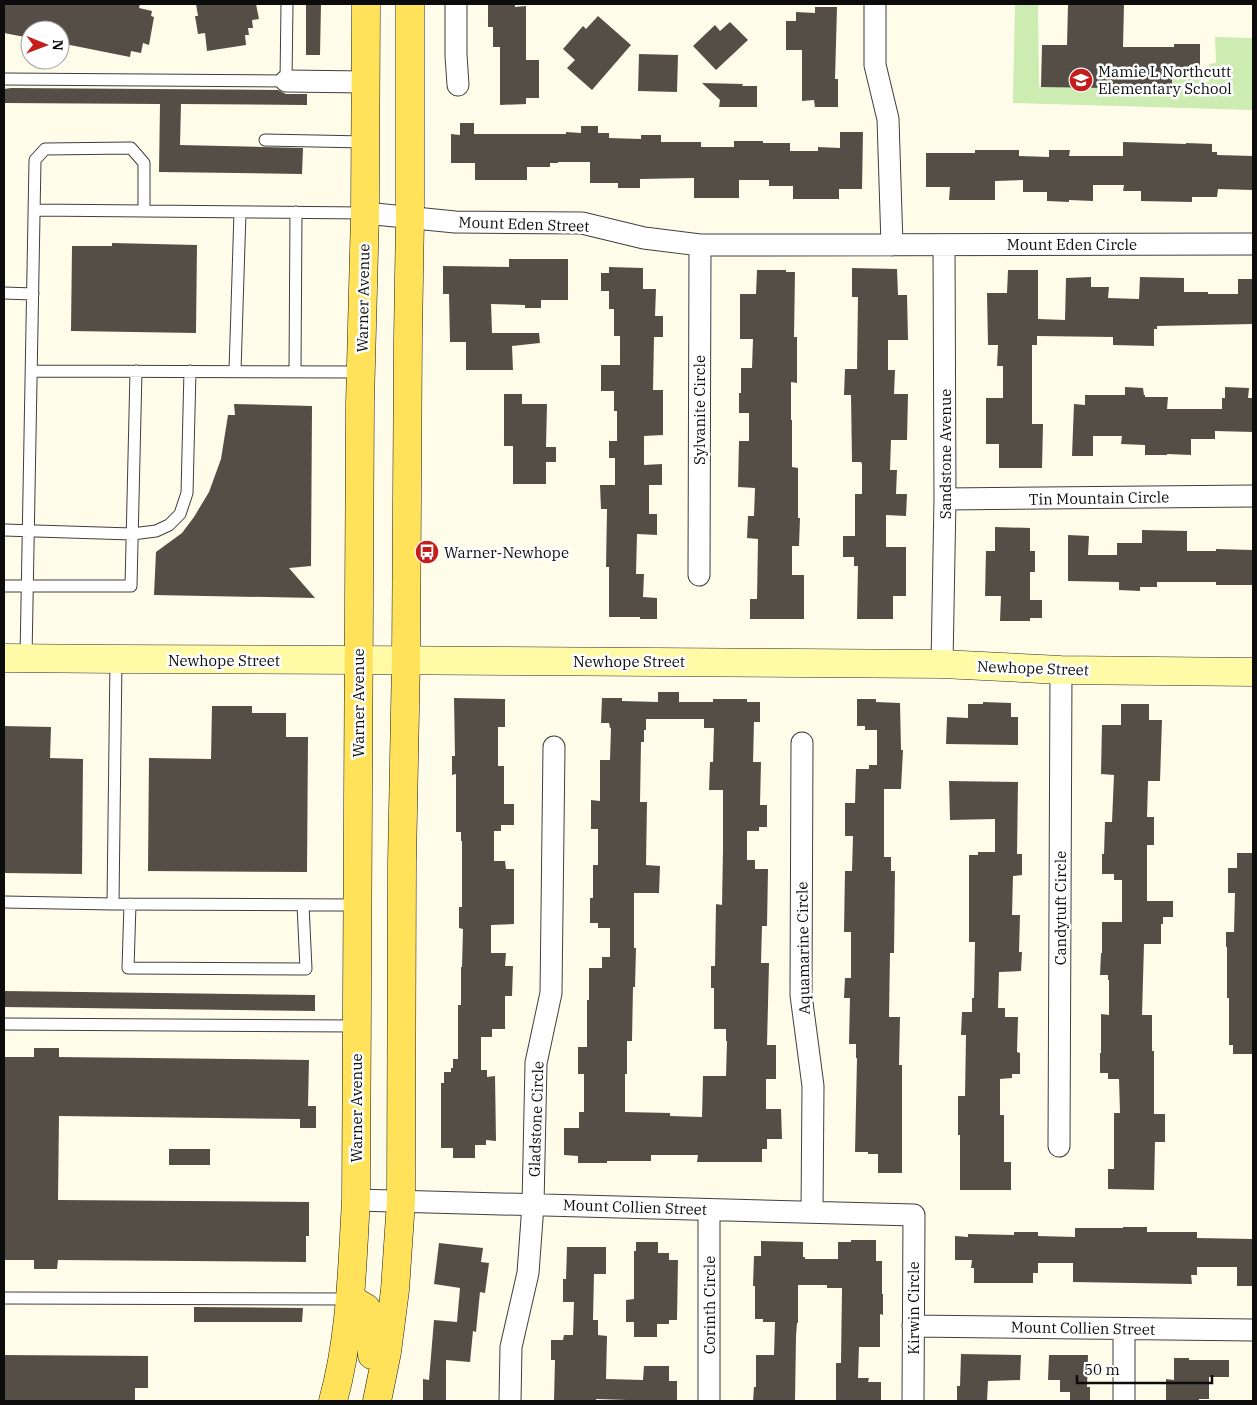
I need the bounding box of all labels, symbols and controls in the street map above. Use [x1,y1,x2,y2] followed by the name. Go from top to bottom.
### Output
[20,20,70,70] north arrow
[49,40,67,51] text: N
[1098,62,1232,98] place label: Mamie L Northcutt Elementary School
[1068,67,1094,93] school or university icon: Mamie L Northcutt Elementary School
[458,212,590,236] street label: Mount Eden Street
[1007,235,1137,254] street label: Mount Eden Circle
[353,243,373,353] street label: Warner Avenue
[690,355,709,465] street label: Sylvanite Circle
[936,389,955,519] street label: Sandstone Avenue
[1029,487,1169,509] street label: Tin Mountain Circle
[414,539,440,565] bus stop icon: Warner-Newhope
[444,543,569,562] place label: Warner-Newhope
[349,649,368,757] street label: Warner Avenue
[168,651,280,670] street label: Newhope Street
[573,652,685,671] street label: Newhope Street
[977,657,1089,679] street label: Newhope Street
[1051,851,1070,965] street label: Candytuft Circle
[792,881,814,1015] street label: Aquamarine Circle
[347,1054,366,1162] street label: Warner Avenue
[524,1061,548,1177] street label: Gladstone Circle
[563,1195,707,1219] street label: Mount Collien Street
[700,1256,719,1354] street label: Corinth Circle
[904,1261,923,1355] street label: Kirwin Circle
[1011,1317,1155,1339] street label: Mount Collien Street
[1077,1352,1212,1384] scale bar
[1084,1360,1120,1379] text: 50 m

